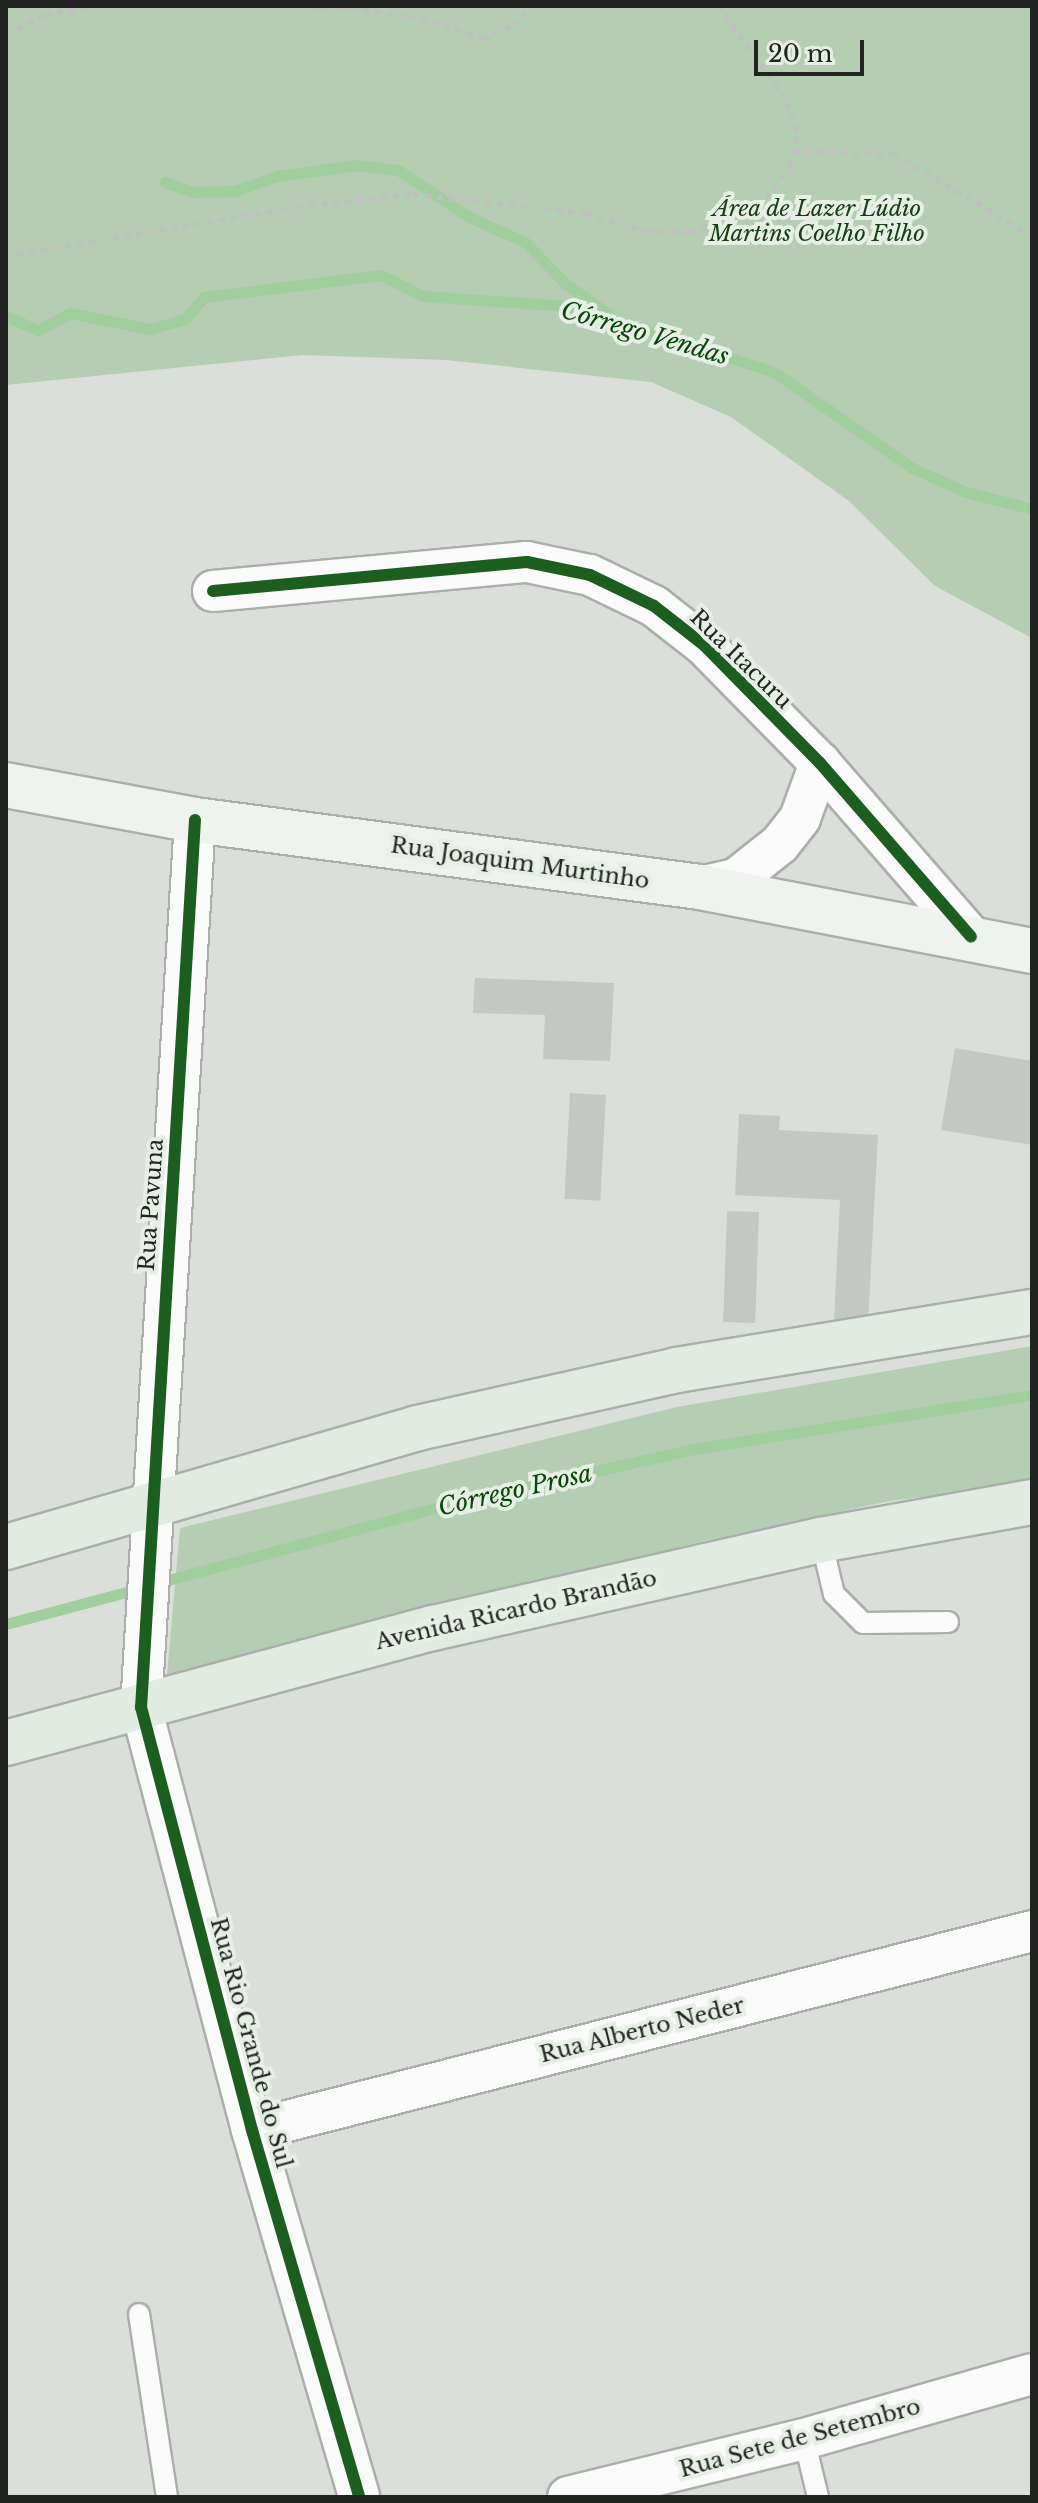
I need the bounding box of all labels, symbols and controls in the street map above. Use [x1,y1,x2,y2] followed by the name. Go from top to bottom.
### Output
[758,24,868,74] scale bar
[768,39,833,68] text: 20 m
[709,195,925,246] park label: Área de Lazer Lúdio Martins Coelho Filho
[558,295,732,371] water label: Córrego Vendas
[684,604,798,714] street label: Rua Itacuru
[389,832,651,894] street label: Rua Joaquim Murtinho
[133,1138,169,1272] street label: Rua Pavuna
[435,1458,595,1522] water label: Córrego Prosa
[373,1565,659,1655] street label: Avenida Ricardo Brandão
[205,1915,297,2171] street label: Rua Rio Grande do Sul
[536,1992,748,2068] street label: Rua Alberto Neder
[676,2393,924,2483] street label: Rua Sete de Setembro

